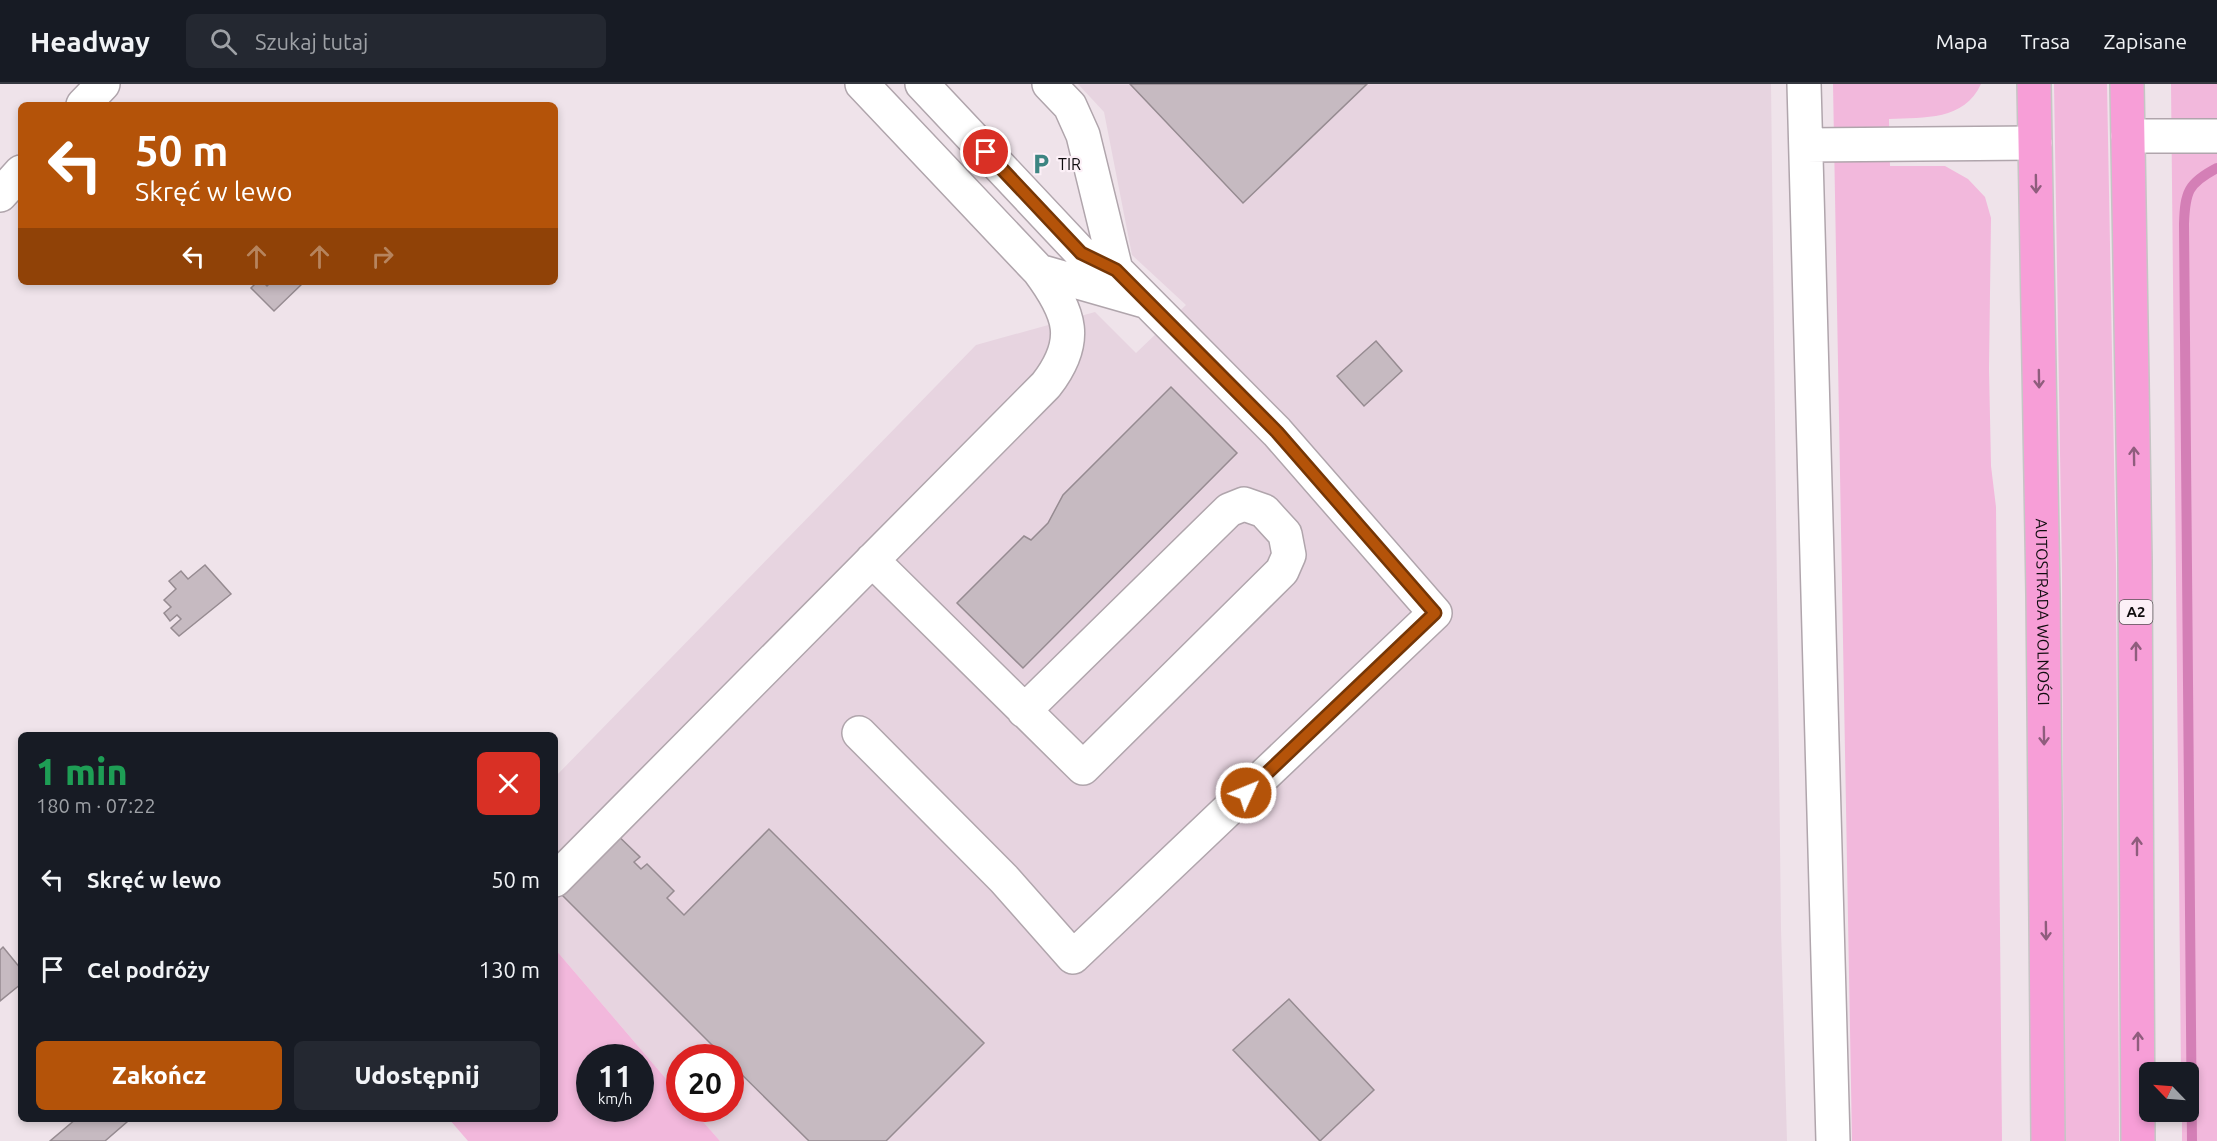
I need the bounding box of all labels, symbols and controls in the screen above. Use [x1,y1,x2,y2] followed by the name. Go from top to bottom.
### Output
[186,14,606,68] search box
[207,25,240,58] icon: search
[30,26,150,57] text: Headway
[255,29,368,54] text: Szukaj tutaj
[1936,29,1988,53] text: Mapa
[2021,29,2070,53] text: Trasa
[2103,29,2187,53] text: Zapisane
[36,126,114,204] icon: left
[960,126,1011,177] pin
[135,127,229,174] text: 50 m
[969,135,1002,168] icon: arrive
[1029,152,1053,176] parking icon: TIR
[1058,155,1081,173] place label: TIR
[2030,174,2042,194] one-way arrow
[135,176,292,206] text: Skręć w lewo
[177,240,210,273] icon: left
[240,240,273,273] icon: ahead
[303,240,336,273] icon: ahead
[366,240,399,273] icon: right
[2033,369,2045,389] one-way arrow
[2128,446,2139,466] one-way arrow
[2033,518,2054,706] street label: AUTOSTRADA WOLNOŚCI
[2120,600,2152,624] road number: A2
[2130,641,2142,661] one-way arrow
[2038,726,2050,746] one-way arrow
[36,751,128,792] text: 1 min
[477,752,540,815] button: close
[1214,761,1278,825] position arrow
[36,794,156,817] text: 180 m · 07:22
[2132,836,2143,856] one-way arrow
[36,863,69,896] icon: left
[87,867,221,892] text: Skręć w lewo
[491,867,540,892] text: 50 m
[2040,920,2052,940] one-way arrow
[36,953,69,986] icon: arrive
[87,957,210,982] text: Cel podróży
[479,957,540,982] text: 130 m
[2132,1031,2144,1051] one-way arrow
[36,1041,282,1110] button: Zakończ
[294,1041,540,1110] button: Udostępnij
[666,1044,744,1122] speed limit sign: 20
[598,1059,632,1093] text: 11
[2139,1062,2199,1122] north arrow
[2139,1062,2199,1122] map controls
[598,1090,632,1107] text: km/h

